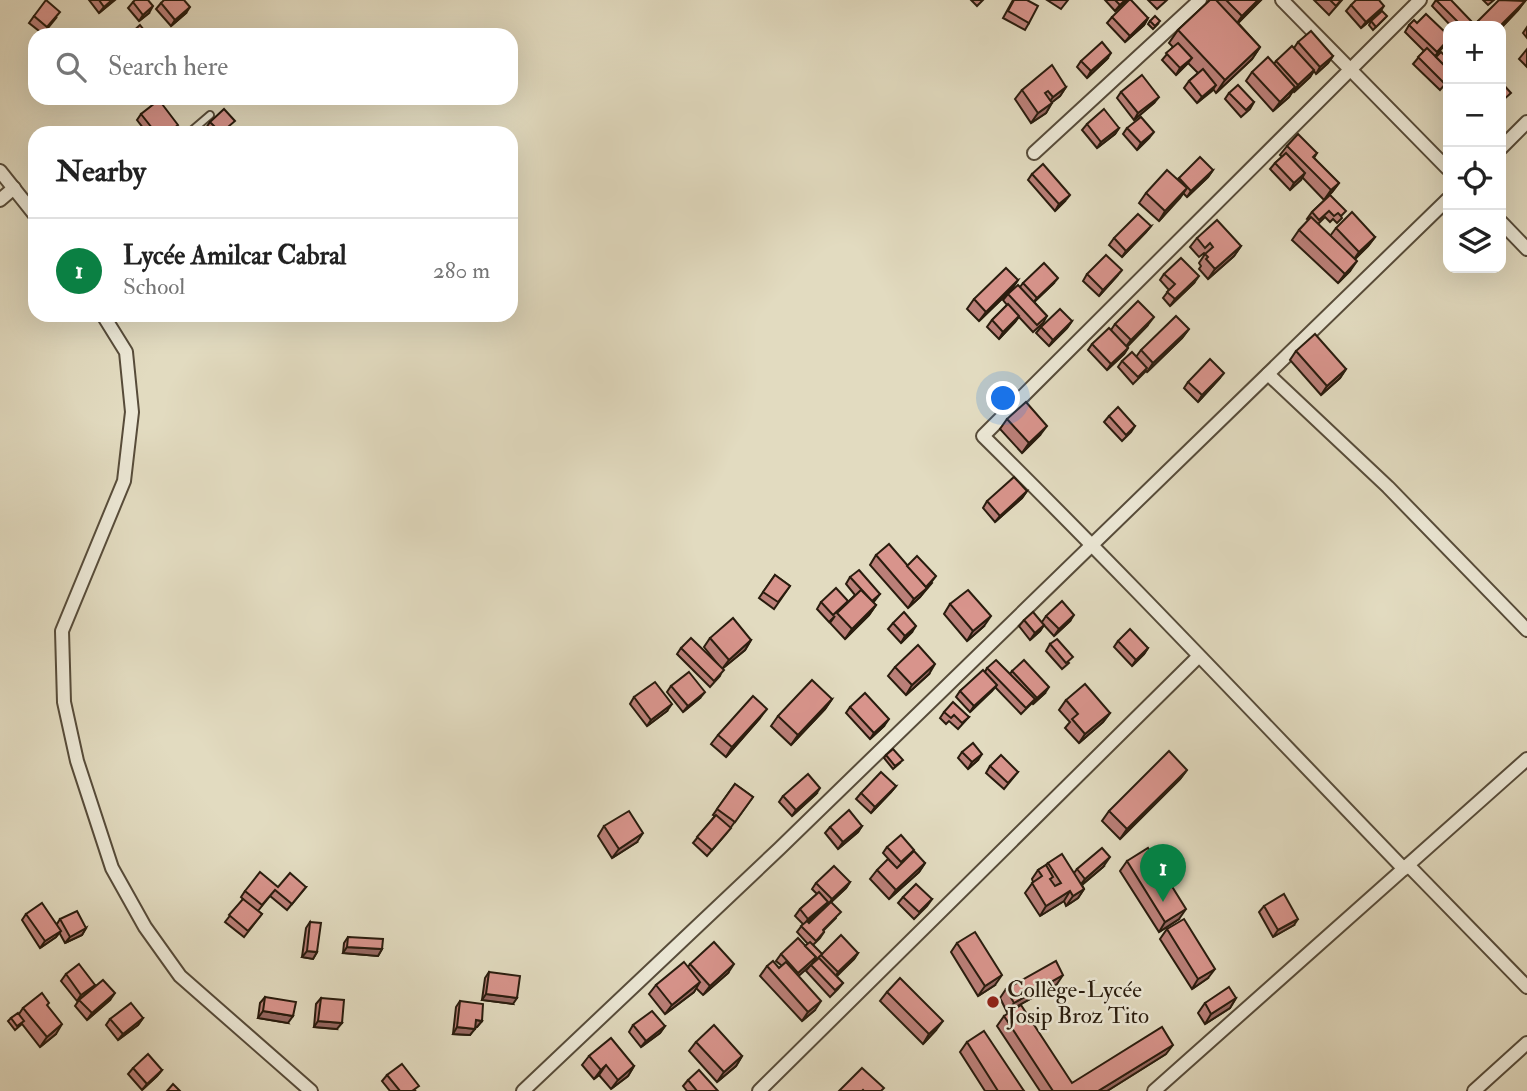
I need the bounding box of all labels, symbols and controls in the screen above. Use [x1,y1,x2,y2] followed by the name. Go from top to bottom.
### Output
[1443,21,1506,273] map controls
[1443,21,1506,84] button: +
[28,28,518,105] search box
[52,48,90,86] icon: search
[108,51,228,83] text: Search here
[1443,84,1506,147] button: −
[1443,147,1506,210] button: locate
[56,153,146,190] text: Nearby
[1443,210,1506,273] button: layers
[123,240,347,272] text: Lycée Amilcar Cabral
[75,256,83,285] text: 1
[433,256,490,285] text: 280 m
[123,272,185,301] text: School
[986,381,1020,415] your location
[1140,844,1186,902] pin: 1
[1006,975,1149,1031] place label: Collège-Lycée Josip Broz Tito
[985,994,1001,1010] marker: Collège-Lycée Josip Broz Tito

